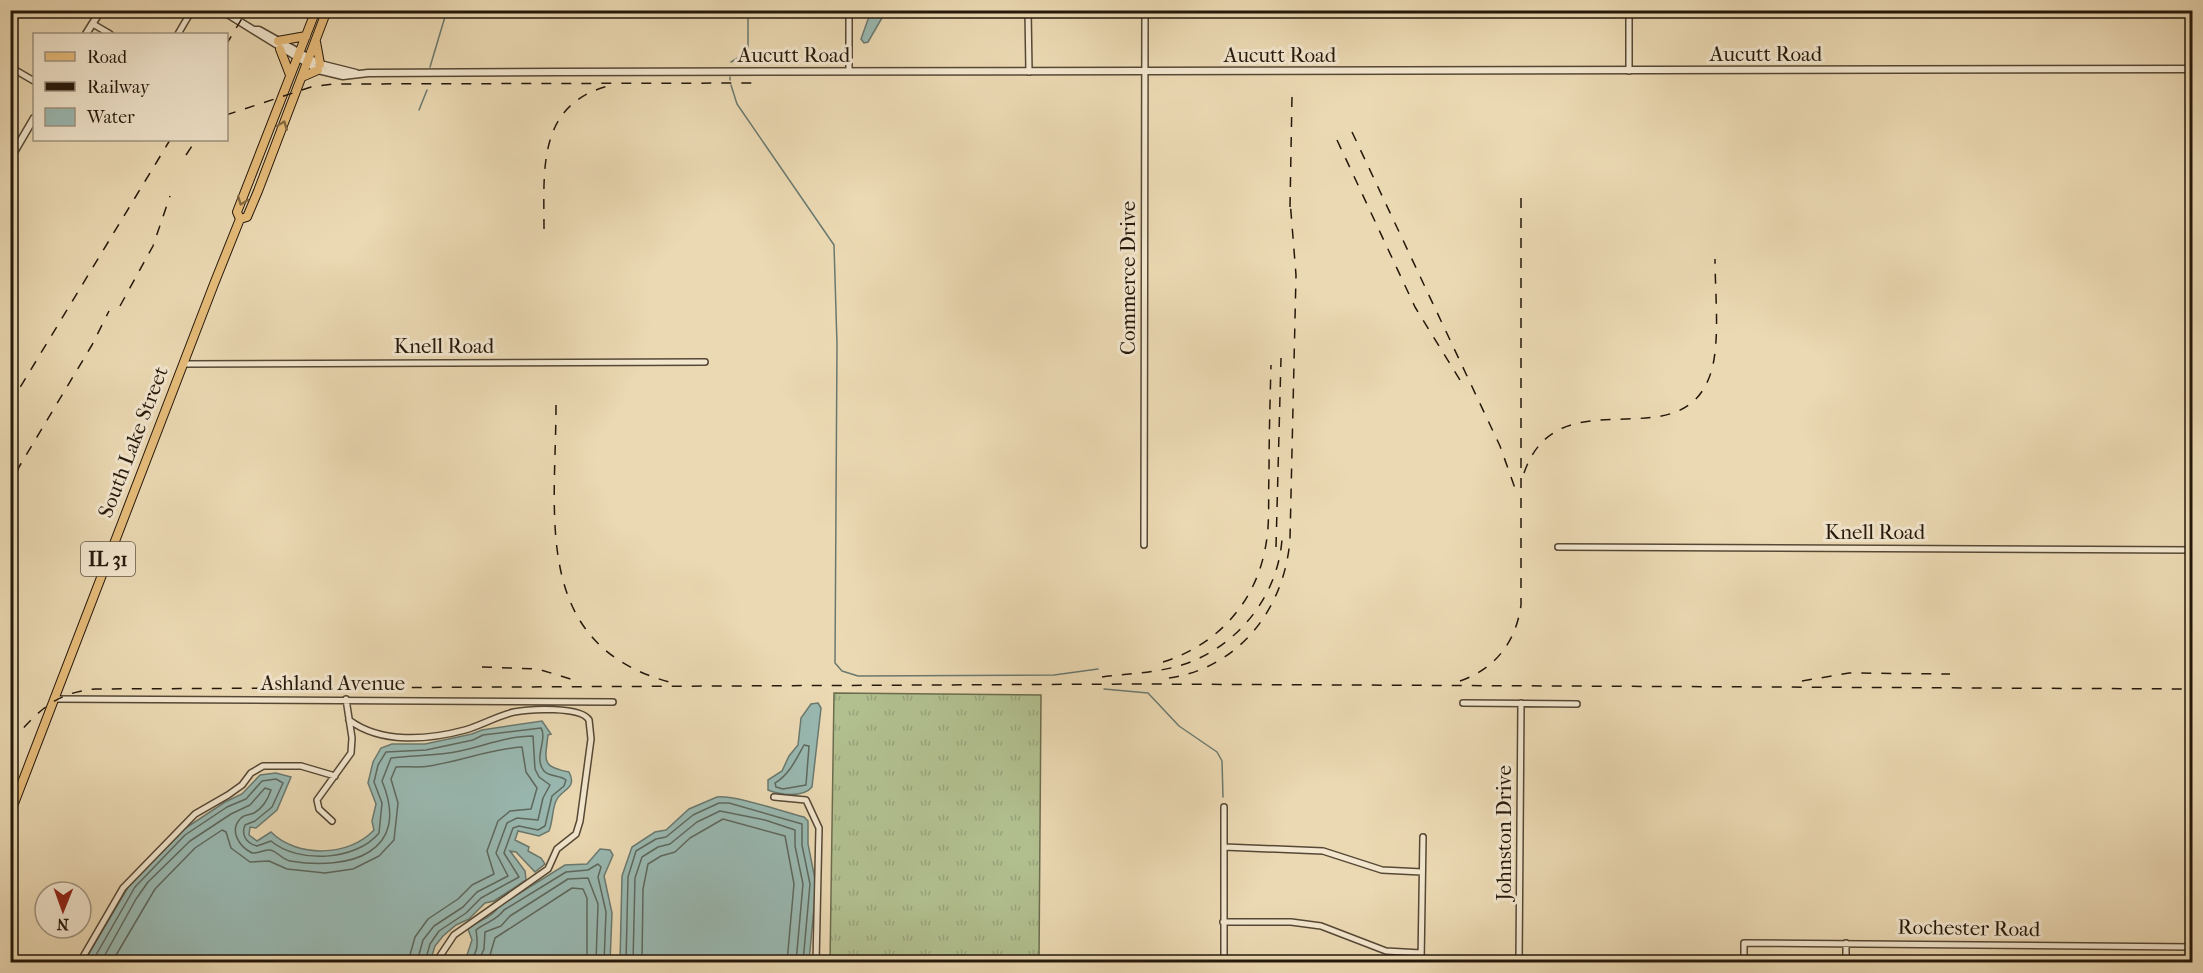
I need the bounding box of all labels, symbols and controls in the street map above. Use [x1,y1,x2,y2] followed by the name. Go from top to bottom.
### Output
[33,33,228,141] legend
[1709,42,1823,66] street label: Aucutt Road
[737,43,851,67] street label: Aucutt Road
[1223,43,1337,67] street label: Aucutt Road
[87,47,127,68] text: Road
[87,77,151,98] text: Railway
[86,107,135,128] text: Water
[276,120,288,131] one-way arrow
[236,196,249,206] one-way arrow
[1116,201,1140,355] street label: Commerce Drive
[394,334,495,358] street label: Knell Road
[93,362,173,521] street label: South Lake Street
[1825,520,1926,544] street label: Knell Road
[81,542,135,576] road number: IL 31
[260,671,405,695] street label: Ashland Avenue
[1492,765,1516,903] street label: Johnston Drive
[33,880,93,940] north arrow
[56,915,69,934] text: N
[1897,915,2041,941] street label: Rochester Road

